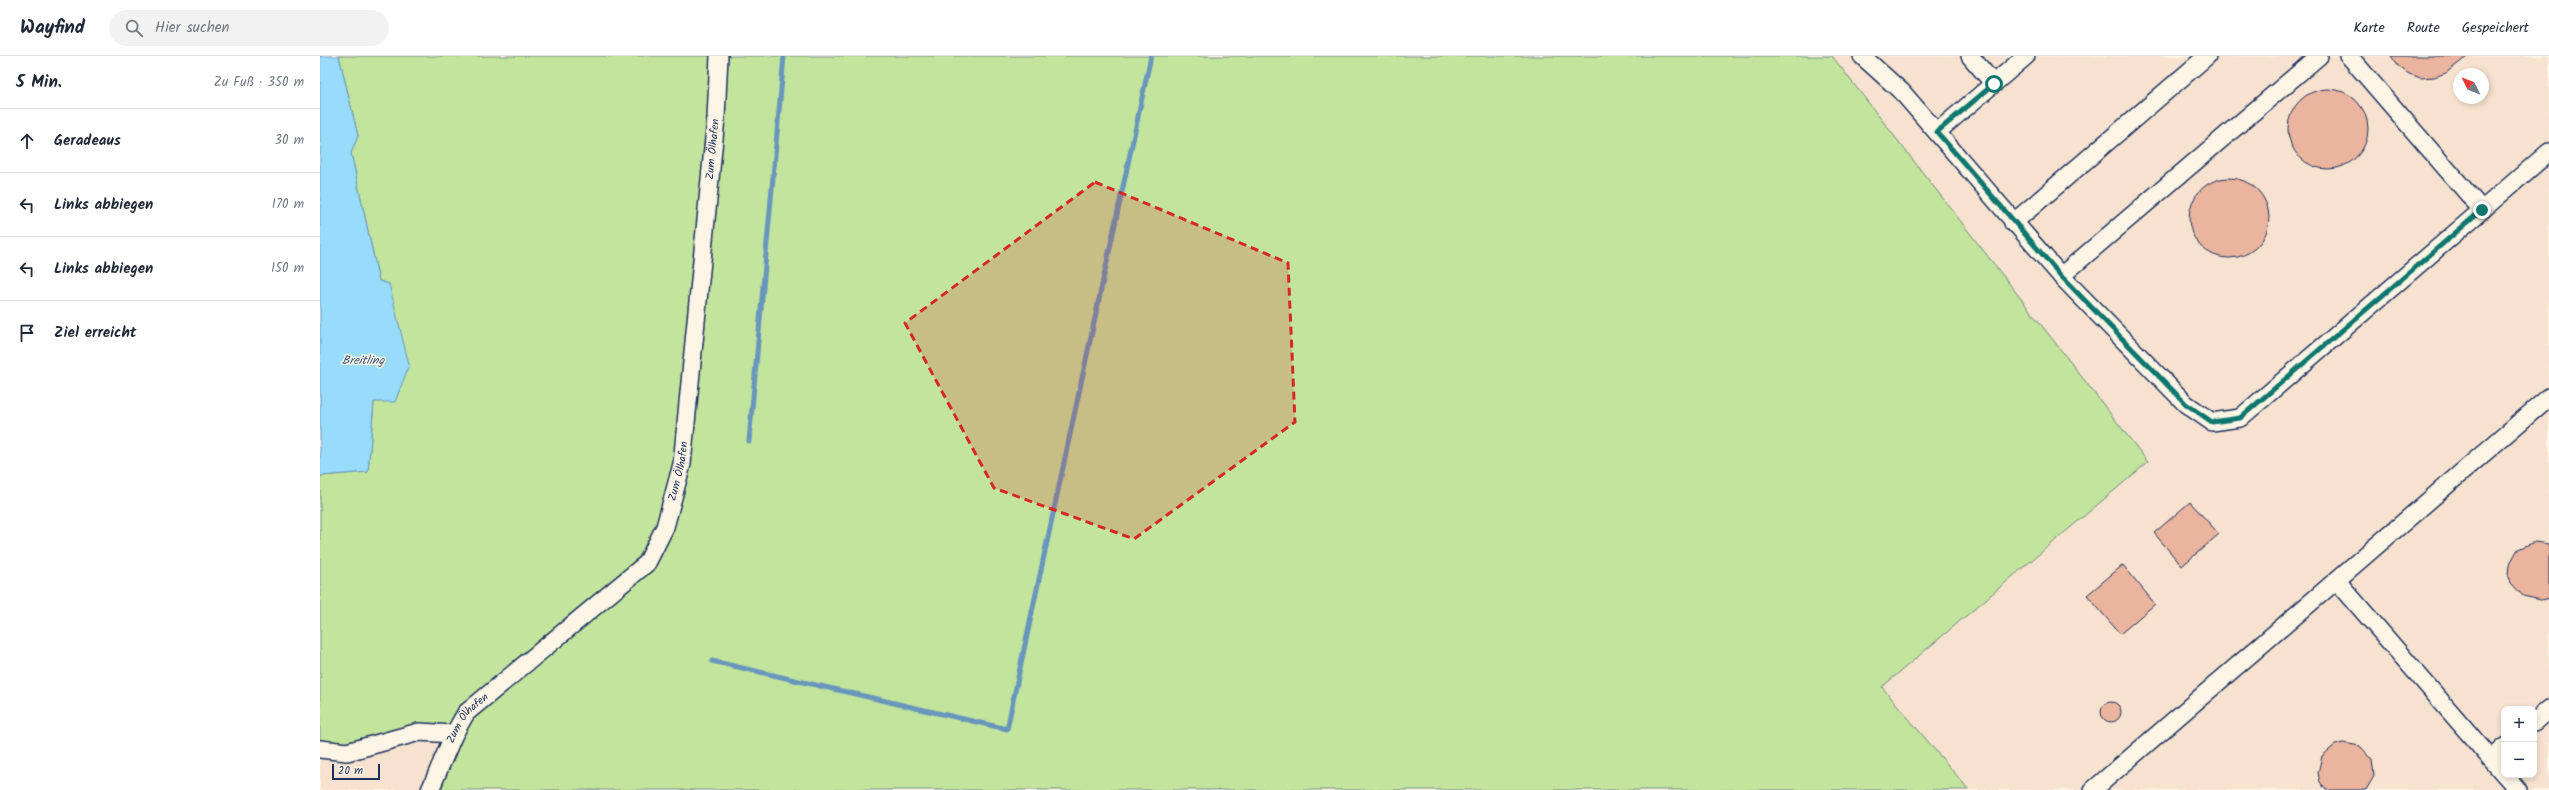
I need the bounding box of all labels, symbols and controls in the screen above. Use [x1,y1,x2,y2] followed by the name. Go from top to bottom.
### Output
[109,10,389,46] search box
[20,13,85,43] text: Wayfind
[155,16,230,40] text: Hier suchen
[123,17,145,39] icon: search
[2354,17,2385,39] text: Karte
[2407,17,2440,39] text: Route
[2462,17,2529,39] text: Gespeichert
[2453,68,2489,104] north arrow
[16,69,62,96] text: 5 Min.
[214,72,304,93] text: Zu Fuß · 350 m
[1985,75,2003,93] route start
[701,118,725,180] street label: Zum Ölhafen
[54,129,121,153] text: Geradeaus
[16,130,38,152] icon: ahead
[275,130,304,151] text: 30 m
[54,193,153,217] text: Links abbiegen
[16,194,38,216] icon: left
[272,194,304,215] text: 170 m
[2473,201,2491,219] route end
[54,257,153,281] text: Links abbiegen
[16,258,38,280] icon: left
[271,258,304,279] text: 150 m
[54,321,137,345] text: Ziel erreicht
[16,322,38,344] icon: arrive
[342,351,385,370] water label: Breitling
[663,440,693,503] street label: Zum Ölhafen
[442,689,493,746] street label: Zum Ölhafen
[2501,706,2537,778] map controls
[2501,706,2537,742] button: +
[2501,742,2537,778] button: −
[332,762,380,781] scale bar
[338,762,363,780] text: 20 m

